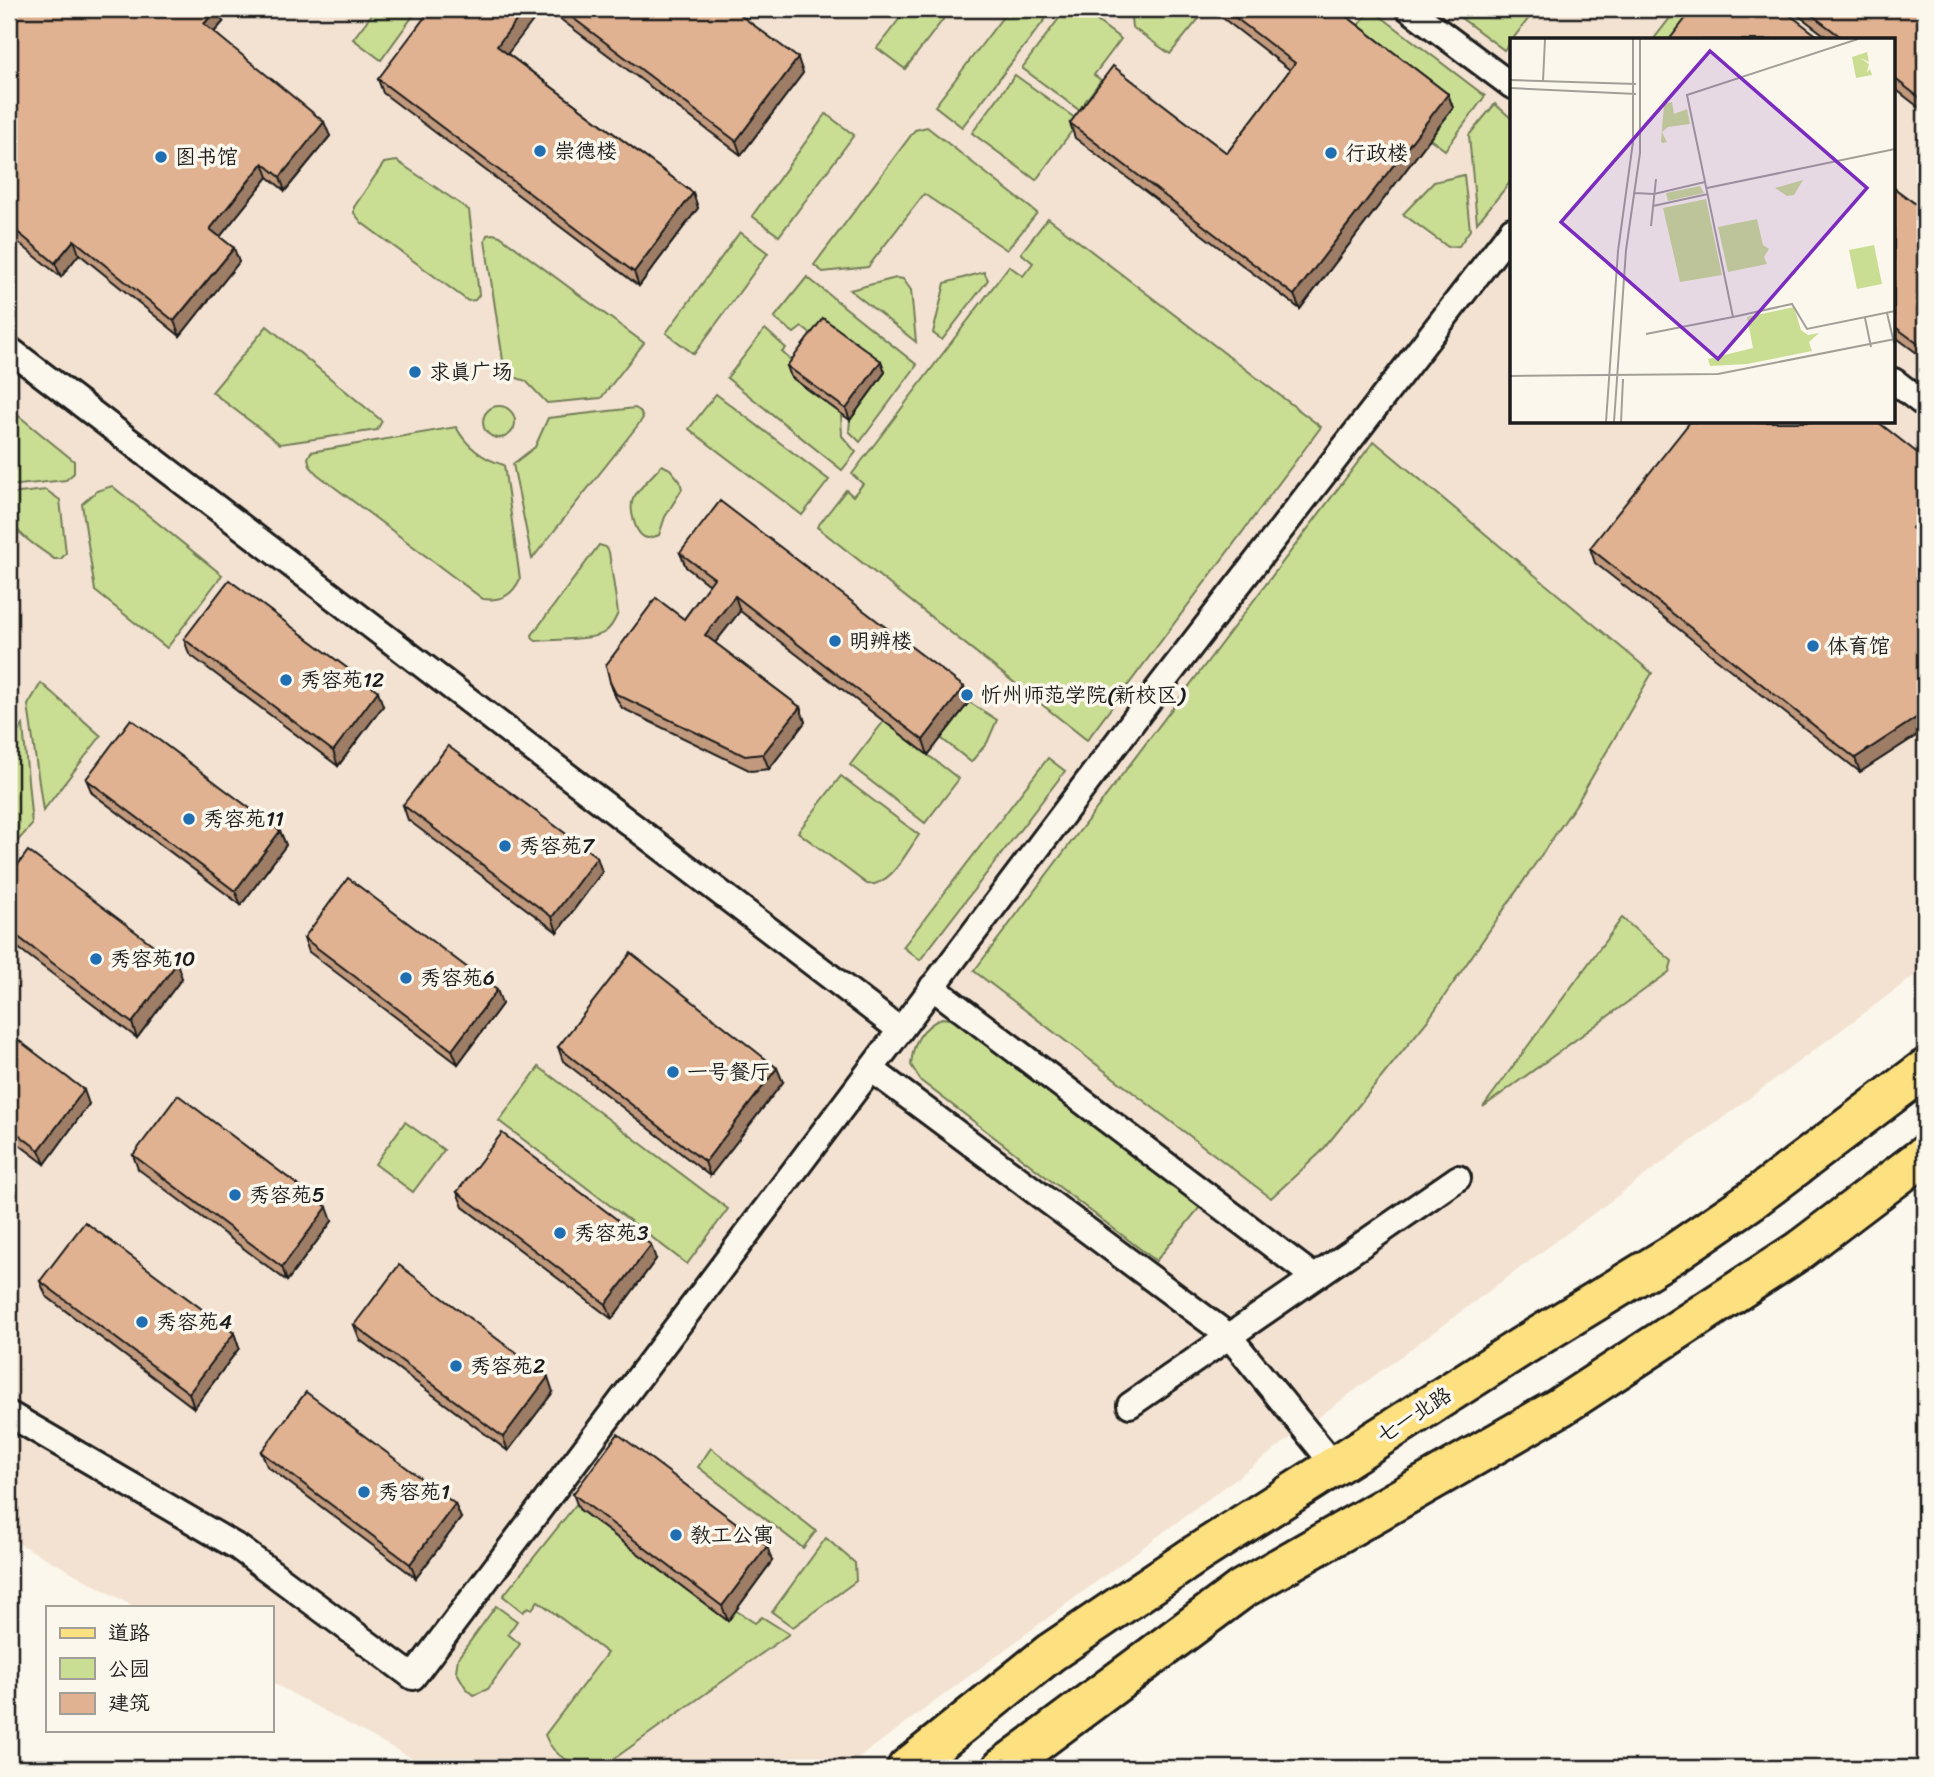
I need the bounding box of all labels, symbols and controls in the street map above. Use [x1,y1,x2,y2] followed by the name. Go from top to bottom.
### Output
[1510,38,1896,424] inset map
[554,132,617,170] place label: 崇德楼
[1345,134,1408,172] place label: 行政楼
[175,138,238,176] place label: 图书馆
[532,143,548,159] marker: 崇德楼
[1323,145,1339,161] marker: 行政楼
[153,149,169,165] marker: 图书馆
[429,353,513,391] place label: 求真广场
[407,364,423,380] marker: 求真广场
[849,622,912,660] place label: 明辨楼
[1827,627,1890,665] place label: 体育馆
[827,633,843,649] marker: 明辨楼
[1805,638,1821,654] marker: 体育馆
[300,661,384,699] place label: 秀容苑12
[278,672,294,688] marker: 秀容苑12
[981,676,1186,714] place label: 忻州师范学院(新校区)
[959,687,975,703] marker: 忻州师范学院(新校区)
[203,800,284,838] place label: 秀容苑11
[181,811,197,827] marker: 秀容苑11
[519,827,596,865] place label: 秀容苑7
[497,838,513,854] marker: 秀容苑7
[110,940,195,978] place label: 秀容苑10
[88,951,104,967] marker: 秀容苑10
[420,959,495,997] place label: 秀容苑6
[398,970,414,986] marker: 秀容苑6
[687,1053,771,1091] place label: 一号餐厅
[665,1064,681,1080] marker: 一号餐厅
[249,1176,325,1214] place label: 秀容苑5
[227,1187,243,1203] marker: 秀容苑5
[574,1214,649,1252] place label: 秀容苑3
[552,1225,568,1241] marker: 秀容苑3
[156,1303,232,1341] place label: 秀容苑4
[134,1314,150,1330] marker: 秀容苑4
[470,1347,545,1385] place label: 秀容苑2
[448,1358,464,1374] marker: 秀容苑2
[1368,1376,1460,1454] street label: 七一北路
[378,1473,450,1511] place label: 秀容苑1
[356,1484,372,1500] marker: 秀容苑1
[690,1516,774,1554] place label: 教工公寓
[668,1527,684,1543] marker: 教工公寓
[46,1606,273,1732] legend
[108,1614,150,1652] text: 道路
[108,1650,150,1688] text: 公园
[108,1684,150,1722] text: 建筑

